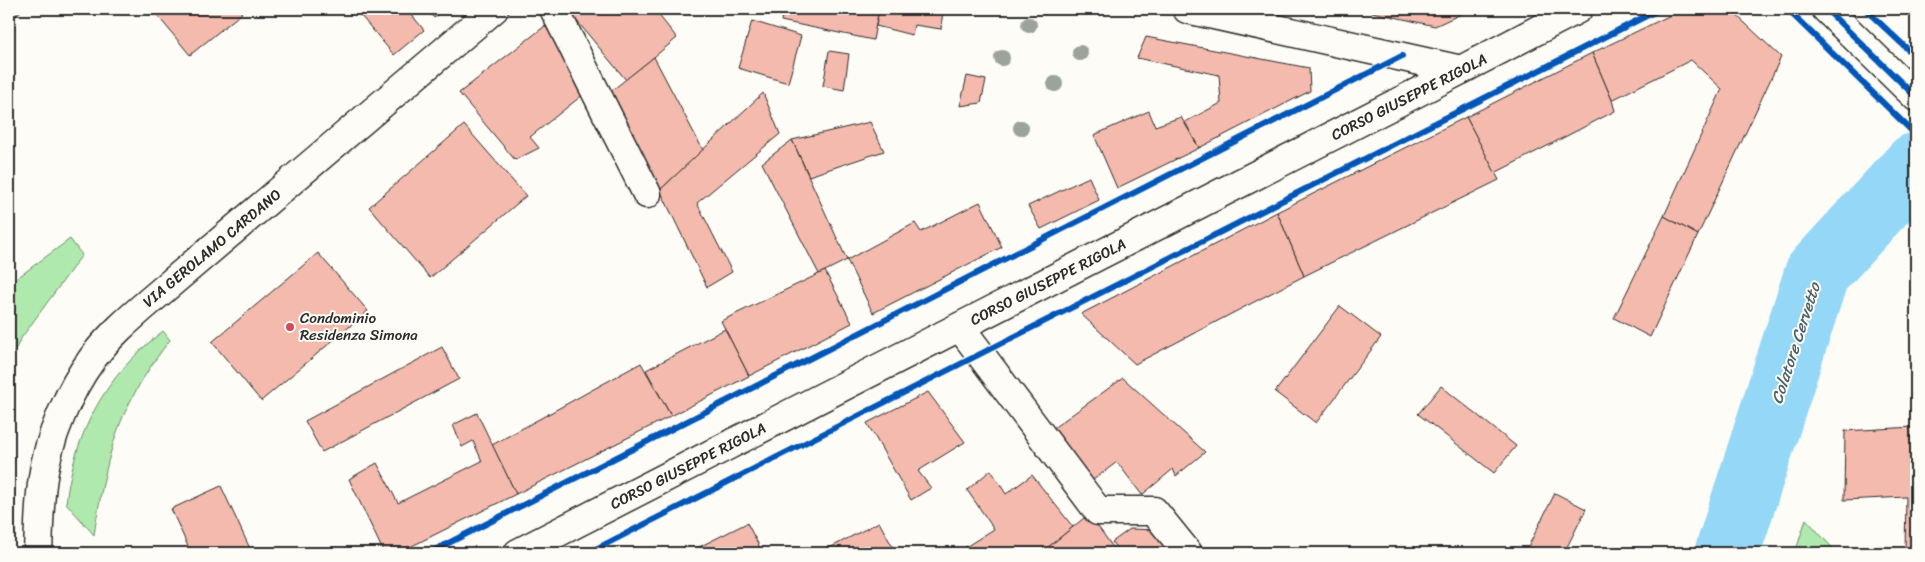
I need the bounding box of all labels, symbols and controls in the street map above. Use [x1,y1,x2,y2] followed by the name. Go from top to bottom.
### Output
[1326,46,1492,148] street label: CORSO GIUSEPPE RIGOLA
[137,182,287,314] street label: VIA GEROLAMO CARDANO
[965,231,1131,333] street label: CORSO GIUSEPPE RIGOLA
[1762,277,1829,407] water label: Colatore Cervetto
[300,305,418,348] place label: Condominio Residenza Simona
[284,321,296,333] marker: Condominio Residenza Simona
[605,415,771,517] street label: CORSO GIUSEPPE RIGOLA

